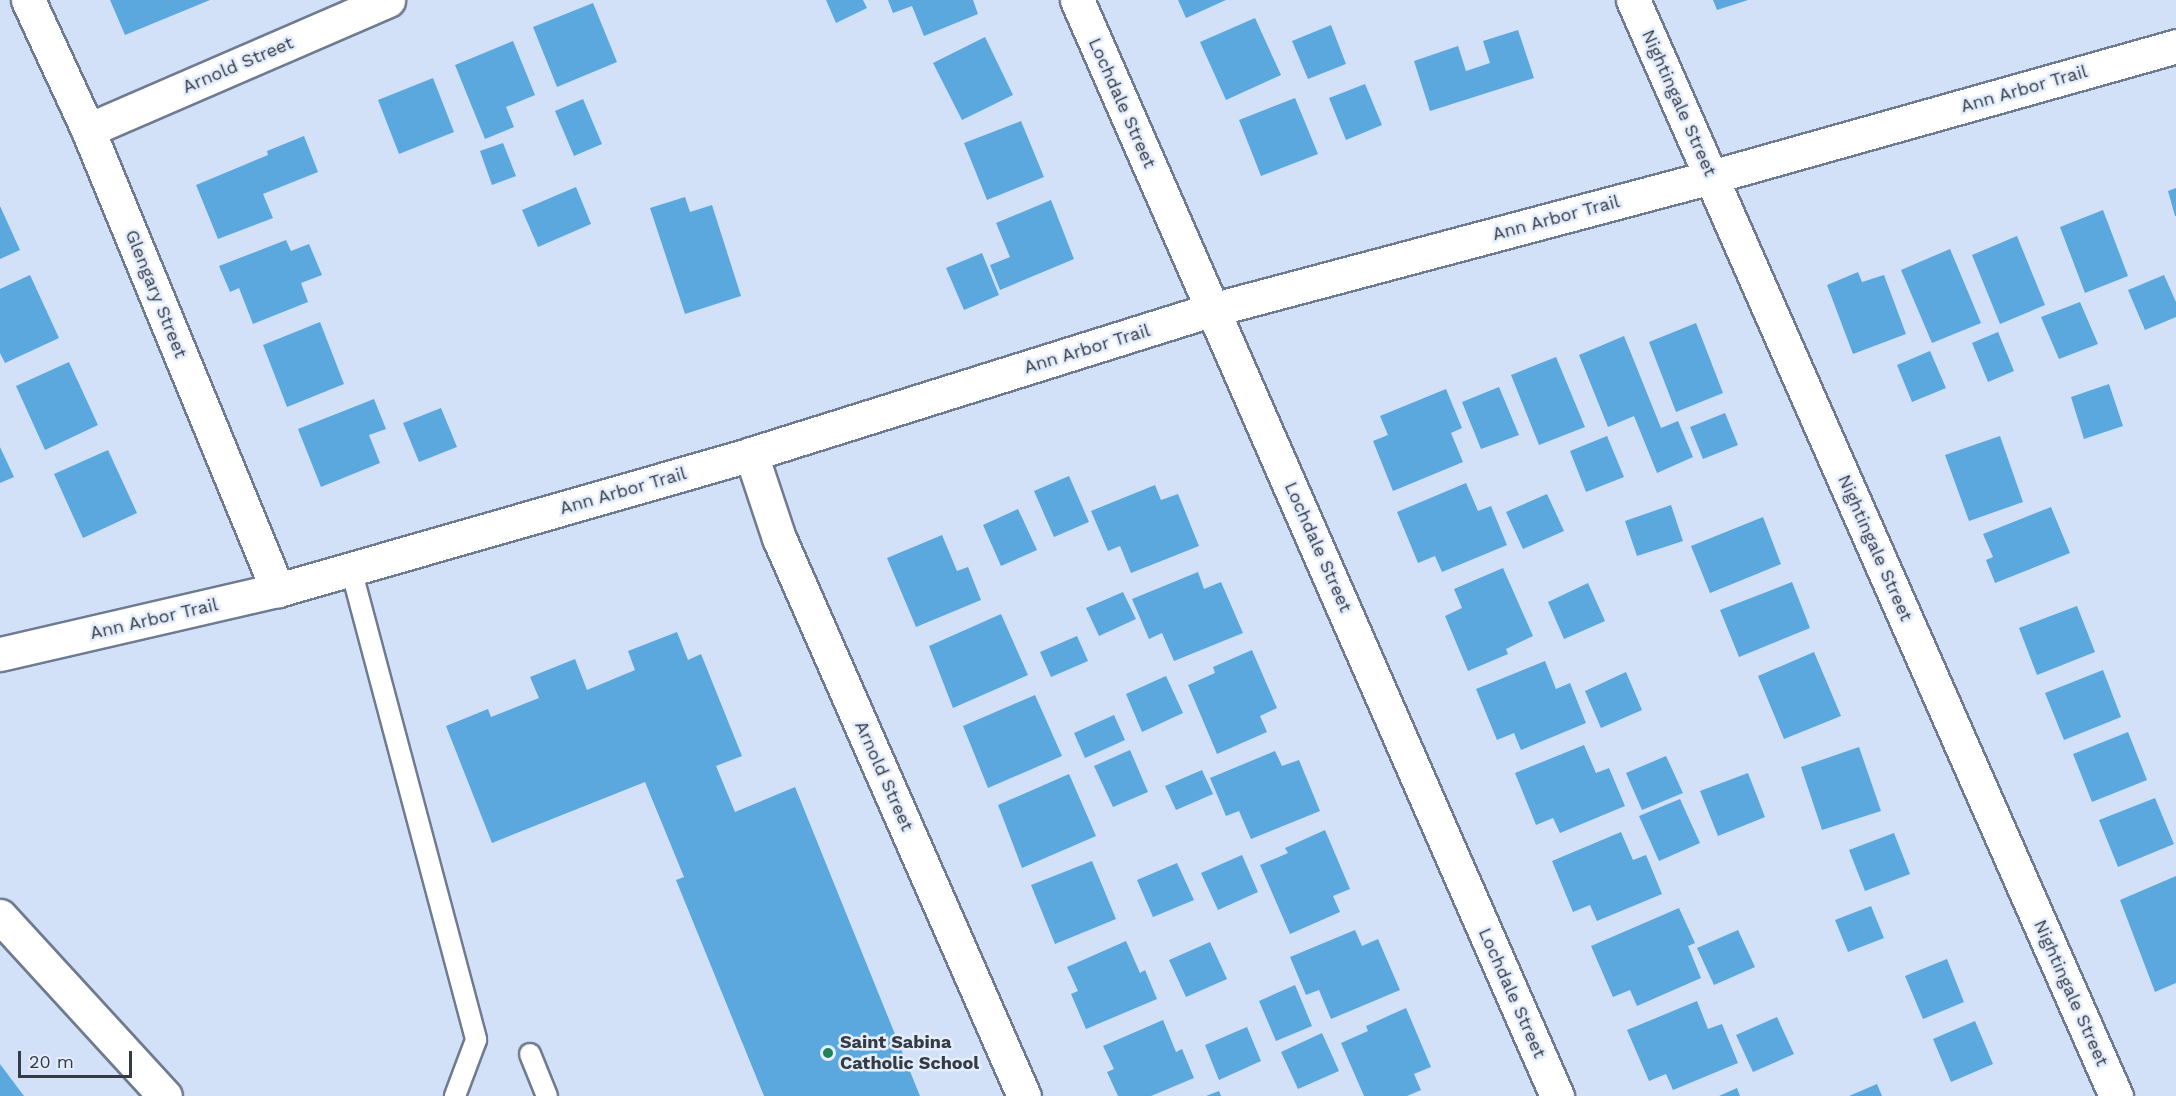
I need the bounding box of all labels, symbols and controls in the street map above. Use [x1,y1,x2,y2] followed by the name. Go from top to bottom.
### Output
[1637,26,1721,180] street label: Nightingale Street
[179,32,297,98] street label: Arnold Street
[1084,35,1160,171] street label: Lochdale Street
[1957,60,2091,118] street label: Ann Arbor Trail
[1489,190,1623,246] street label: Ann Arbor Trail
[120,227,192,361] street label: Glengary Street
[1021,319,1153,379] street label: Ann Arbor Trail
[556,462,690,520] street label: Ann Arbor Trail
[1833,471,1917,625] street label: Nightingale Street
[1280,479,1356,615] street label: Lochdale Street
[87,594,221,644] street label: Ann Arbor Trail
[850,718,918,834] street label: Arnold Street
[2029,916,2113,1070] street label: Nightingale Street
[1474,925,1550,1061] street label: Lochdale Street
[840,1032,979,1074] place label: Saint Sabina Catholic School
[21,1039,135,1077] scale bar
[821,1046,835,1060] marker: Saint Sabina Catholic School
[29,1051,74,1072] text: 20 m

